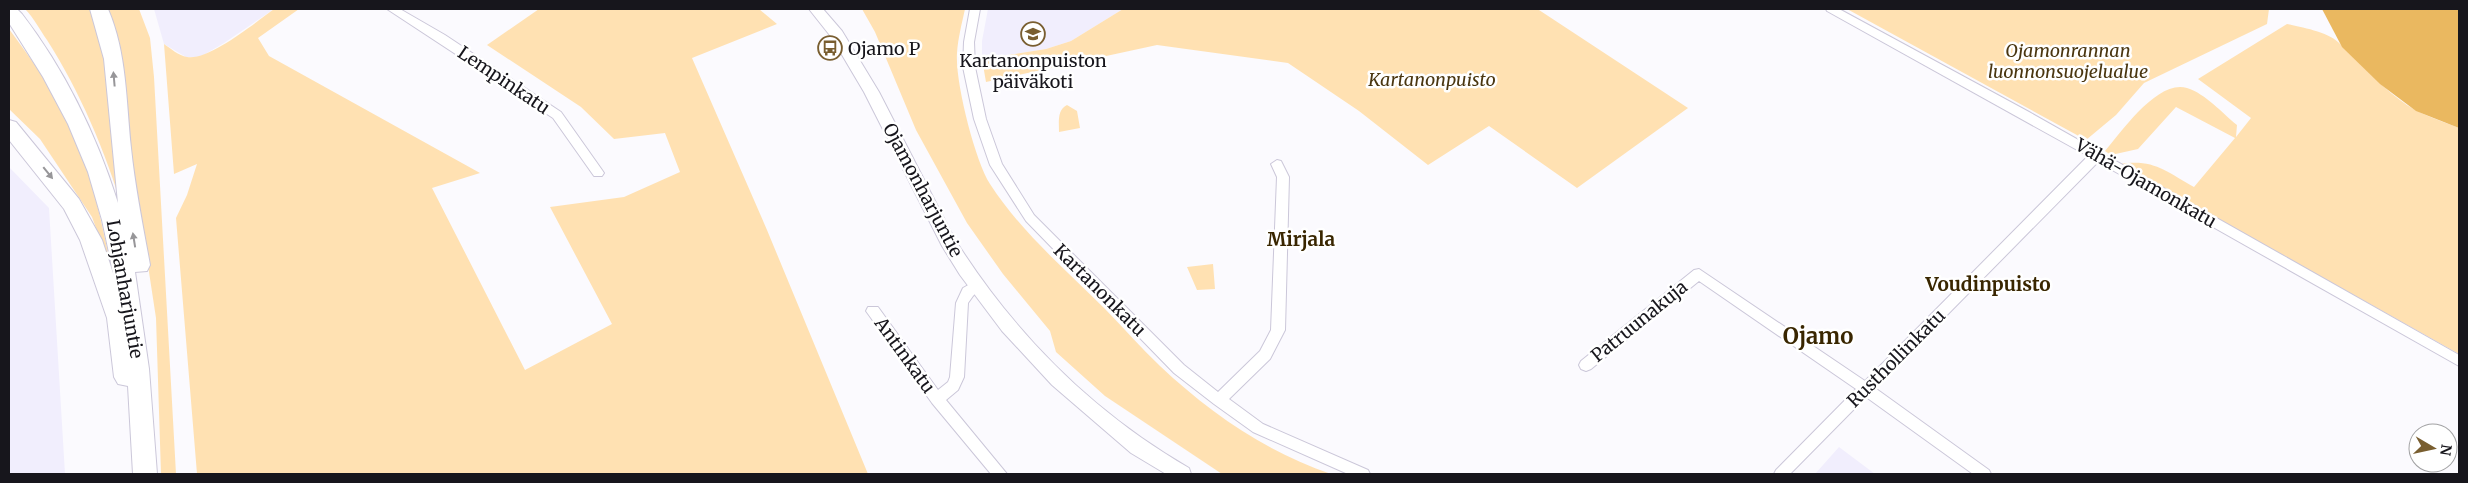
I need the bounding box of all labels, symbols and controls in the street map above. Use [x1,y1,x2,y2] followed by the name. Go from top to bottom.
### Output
[1020,21,1046,47] school or university icon: Kartanonpuiston päiväkoti
[817,35,843,61] bus stop icon: Ojamo P
[848,37,921,60] place label: Ojamo P
[1988,39,2148,83] park label: Ojamonrannan luonnonsuojelualue
[453,41,555,119] street label: Lempinkatu
[959,49,1107,93] place label: Kartanonpuiston päiväkoti
[1367,68,1496,91] park label: Kartanonpuisto
[110,70,118,86] one-way arrow
[878,119,968,261] street label: Ojamonharjuntie
[2070,133,2221,233] street label: Vähä-Ojamonkatu
[42,166,53,179] one-way arrow
[102,218,148,360] street label: Lohjanharjuntie
[1267,227,1335,251] district label: Mirjala
[130,231,138,247] one-way arrow
[1049,239,1151,341] street label: Kartanonkatu
[1924,272,2051,296] district label: Voudinpuisto
[1586,275,1692,367] street label: Patruunakuja
[1842,304,1950,412] street label: Rusthollinkatu
[869,312,940,398] street label: Antinkatu
[1783,322,1853,350] district label: Ojamo
[2408,423,2458,473] north arrow
[2436,443,2456,457] text: N

